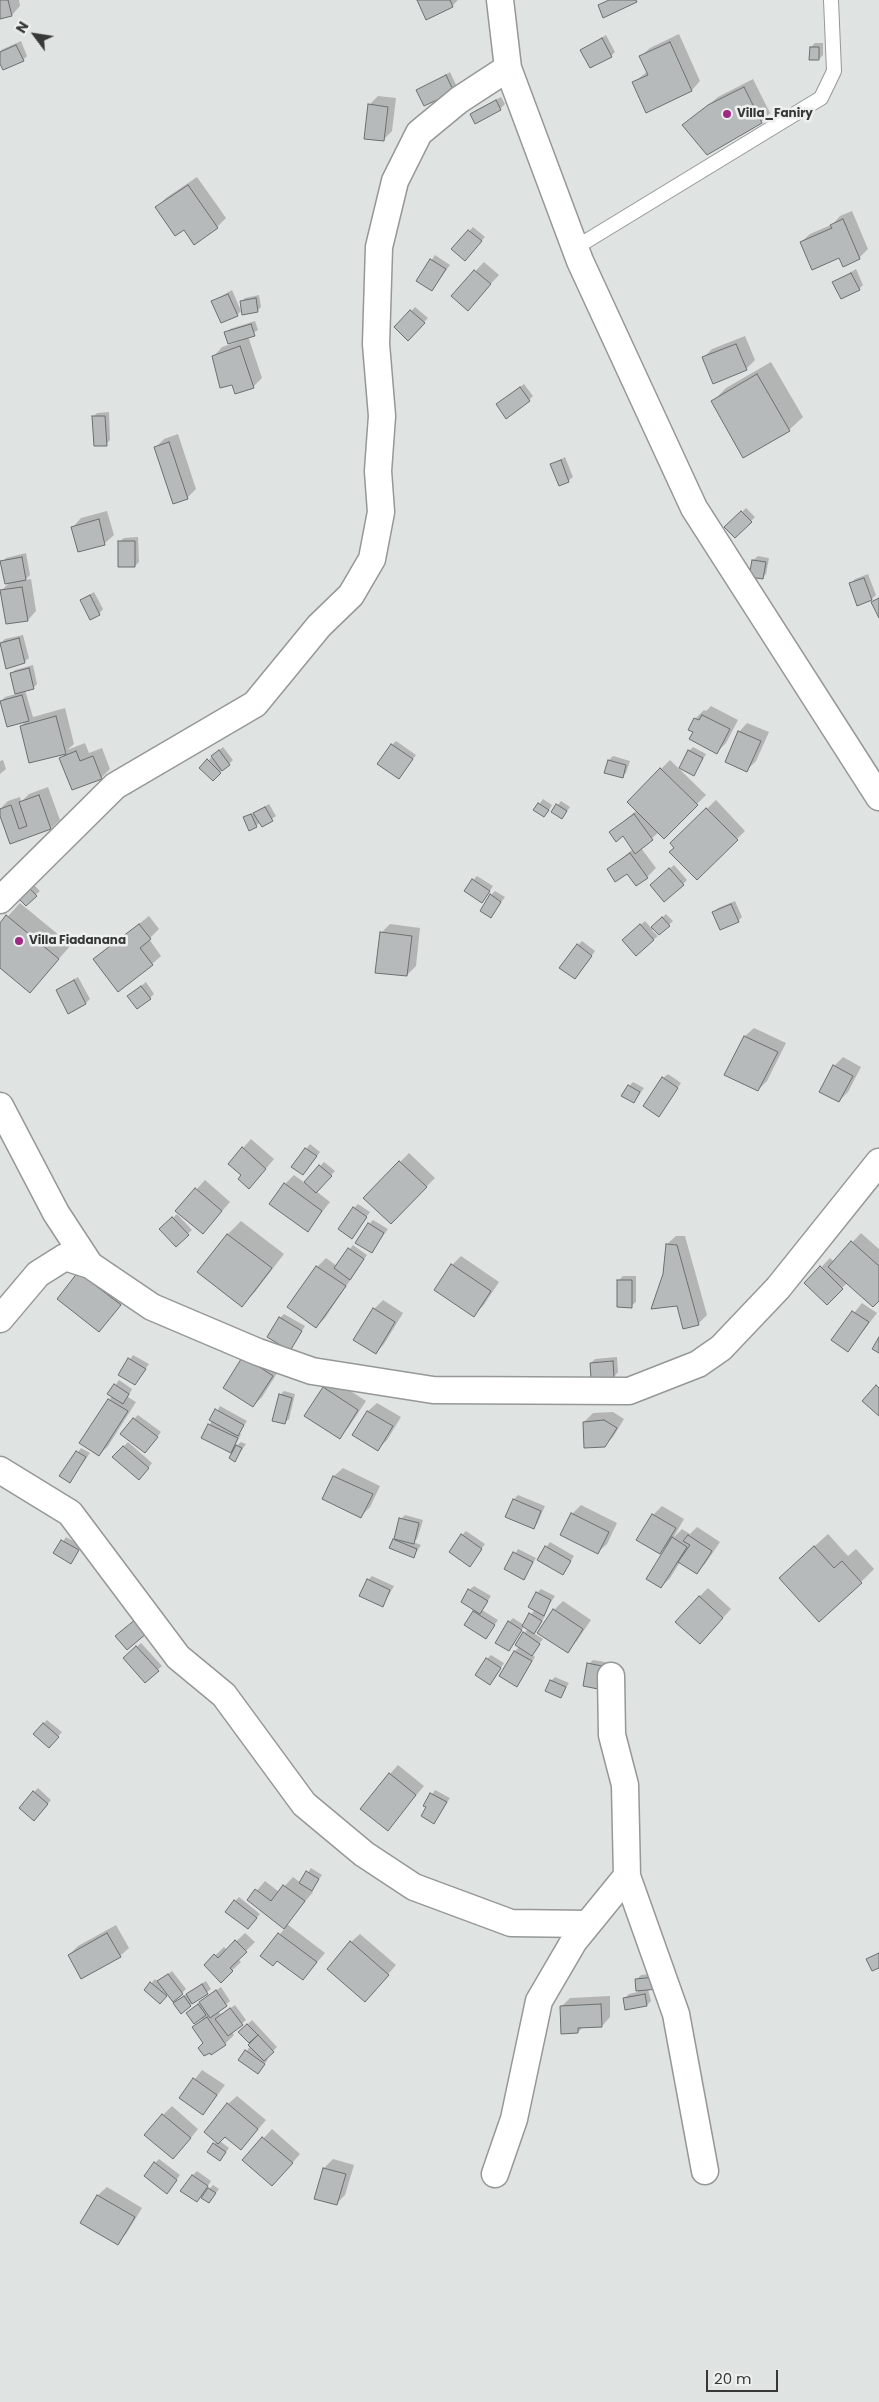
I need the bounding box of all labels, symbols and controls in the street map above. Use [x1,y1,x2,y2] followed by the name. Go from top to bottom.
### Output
[10,10,60,60] north arrow
[11,18,33,37] text: N
[737,107,813,121] place label: Villa_Faniry
[721,108,733,120] marker: Villa_Faniry
[29,934,126,948] place label: Villa Fiadanana
[13,935,25,947] marker: Villa Fiadanana
[709,2360,782,2392] scale bar
[714,2368,752,2389] text: 20 m

